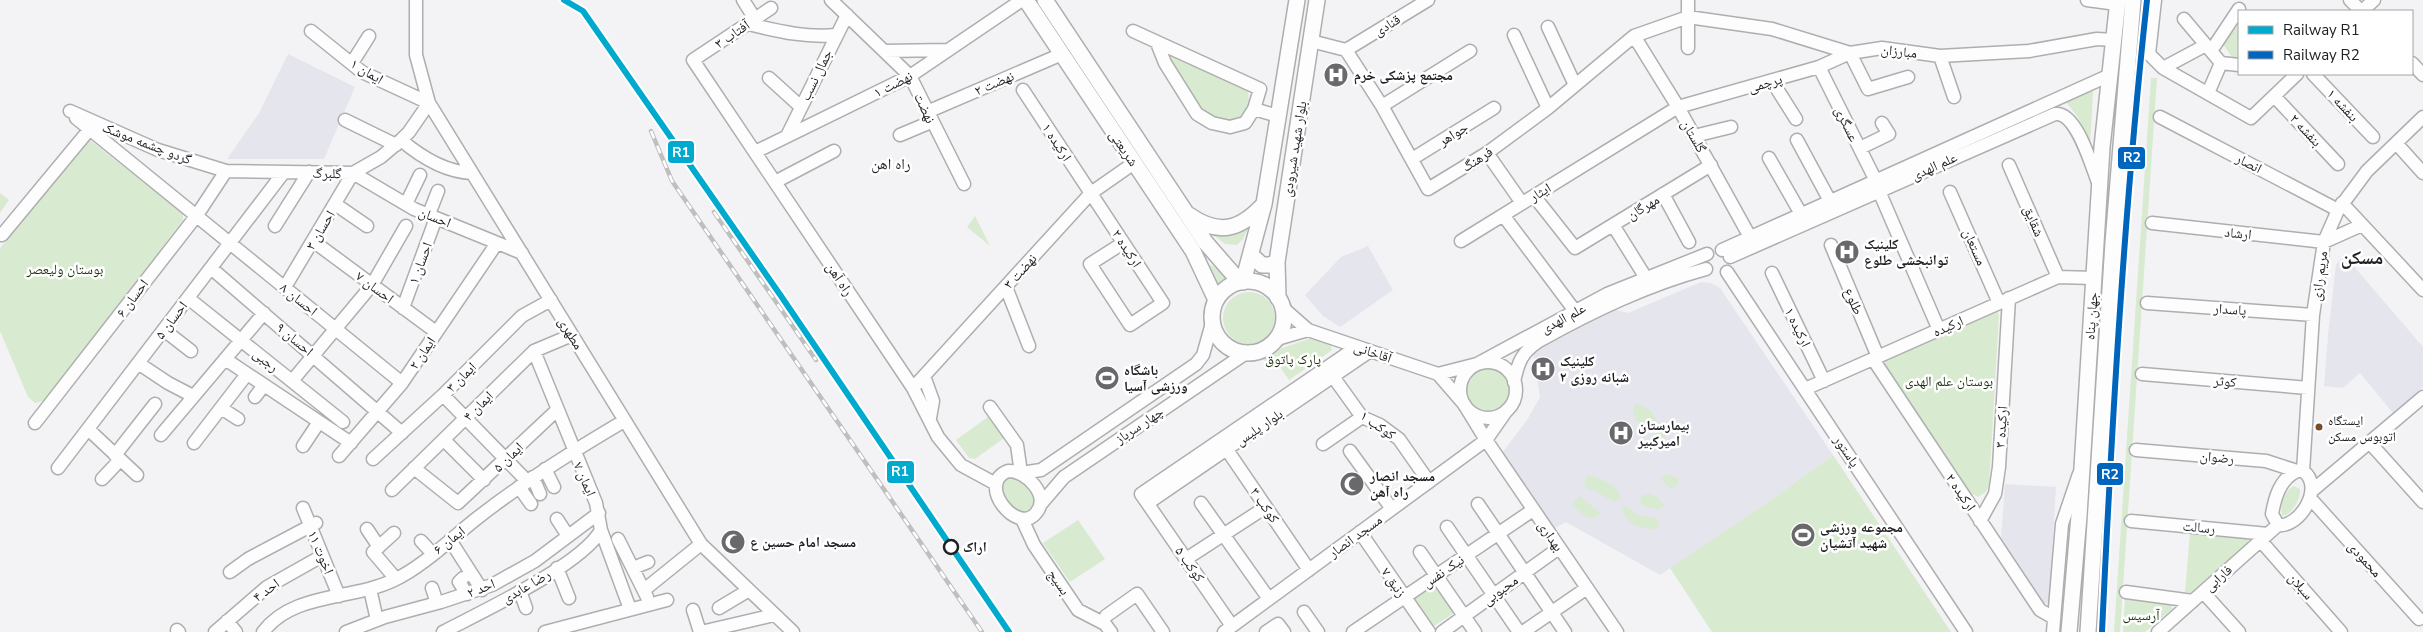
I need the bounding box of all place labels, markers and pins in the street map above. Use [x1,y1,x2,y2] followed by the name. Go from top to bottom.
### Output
[1323,62,1349,88] hospital icon: مجتمع پزشکی خرم
[1354,66,1453,85] place label: مجتمع پزشکی خرم
[1864,235,1949,270] place label: کلینیک توانبخشی طلوع
[1834,239,1860,265] hospital icon: کلینیک توانبخشی طلوع
[1560,352,1629,387] place label: کلینیک شبانه روزی ۲
[1530,356,1556,382] hospital icon: کلینیک شبانه روزی ۲
[1124,361,1188,396] place label: باشگاه ورزشی آسیا
[1094,365,1120,391] sports icon: باشگاه ورزشی آسیا
[2328,412,2396,446] place label: ایستگاه اتوبوس مسکن
[1637,416,1689,451] place label: بیمارستان امیرکبیر
[1608,420,1634,446] hospital icon: بیمارستان امیرکبیر
[2314,422,2324,432] marker: ایستگاه اتوبوس مسکن
[1369,467,1435,502] place label: مسجد انصار راه آهن
[1339,471,1365,497] mosque icon: مسجد انصار راه آهن
[1820,518,1903,553] place label: مجموعه ورزشی شهید آتشیان
[1790,522,1816,548] sports icon: مجموعه ورزشی شهید آتشیان
[720,529,746,555] mosque icon: مسجد امام حسین ع
[750,533,856,552] place label: مسجد امام حسین ع
[963,538,987,557] place label: اراک
[943,539,959,555] marker: اراک

